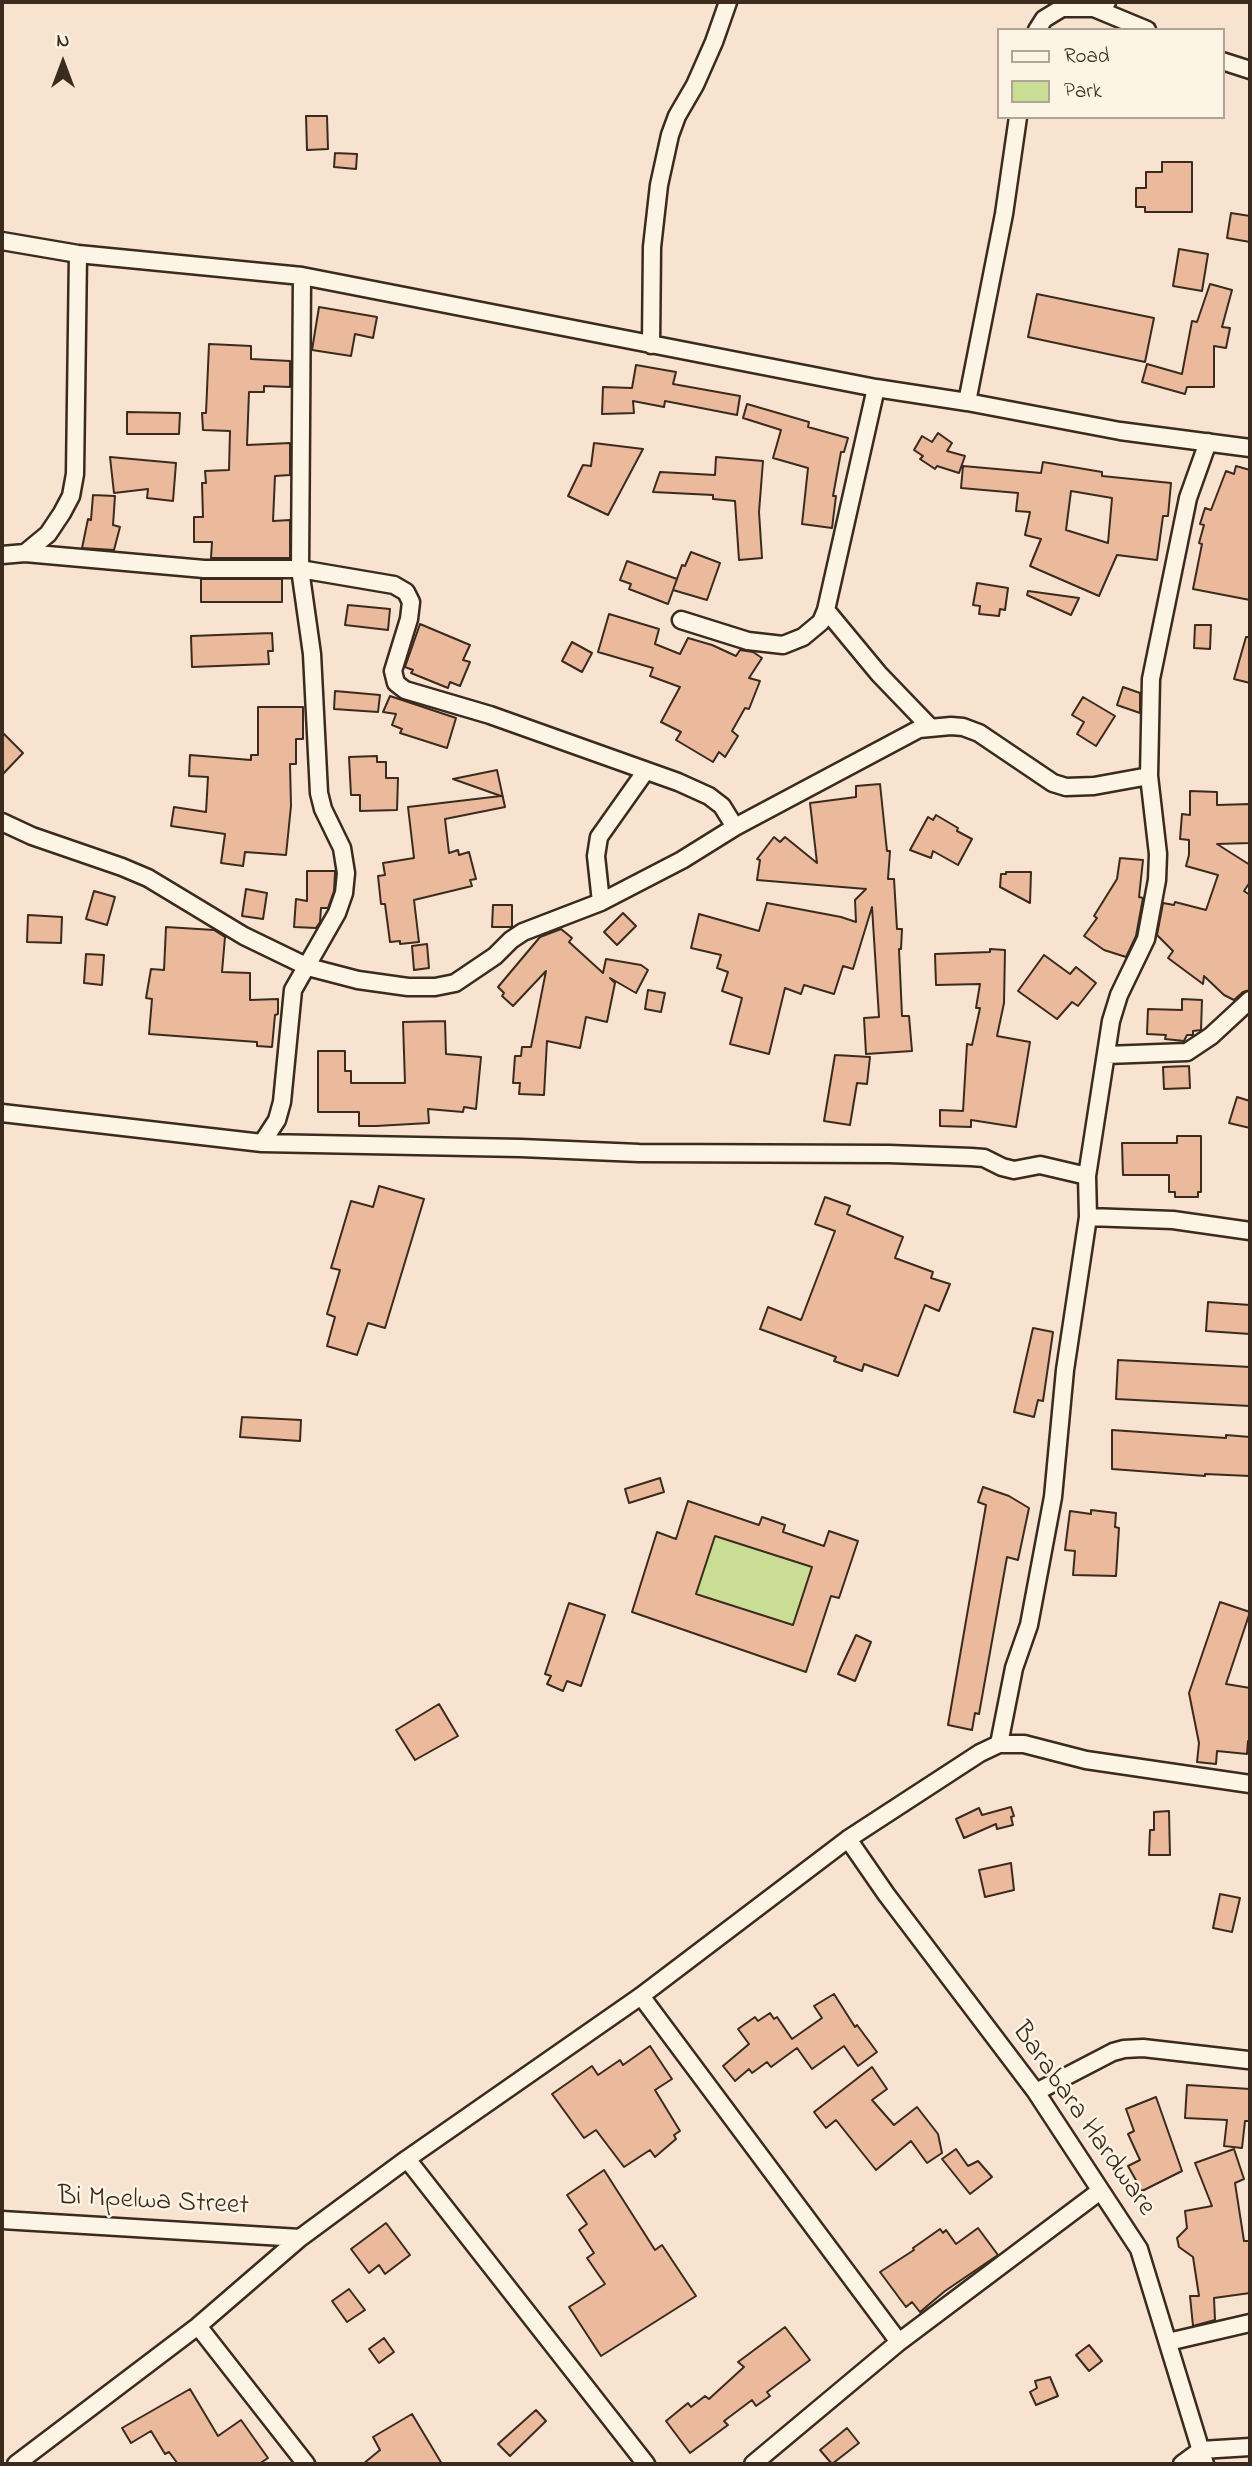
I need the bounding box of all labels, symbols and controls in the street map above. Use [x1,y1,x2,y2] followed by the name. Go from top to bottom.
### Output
[28,28,98,98] north arrow
[57,28,69,55] text: N
[996,28,1224,119] legend
[1064,42,1110,72] text: Road
[1064,77,1102,107] text: Park
[1003,2017,1161,2223] street label: Barabara Hardware
[57,2181,249,2225] street label: Bi Mpelwa Street

